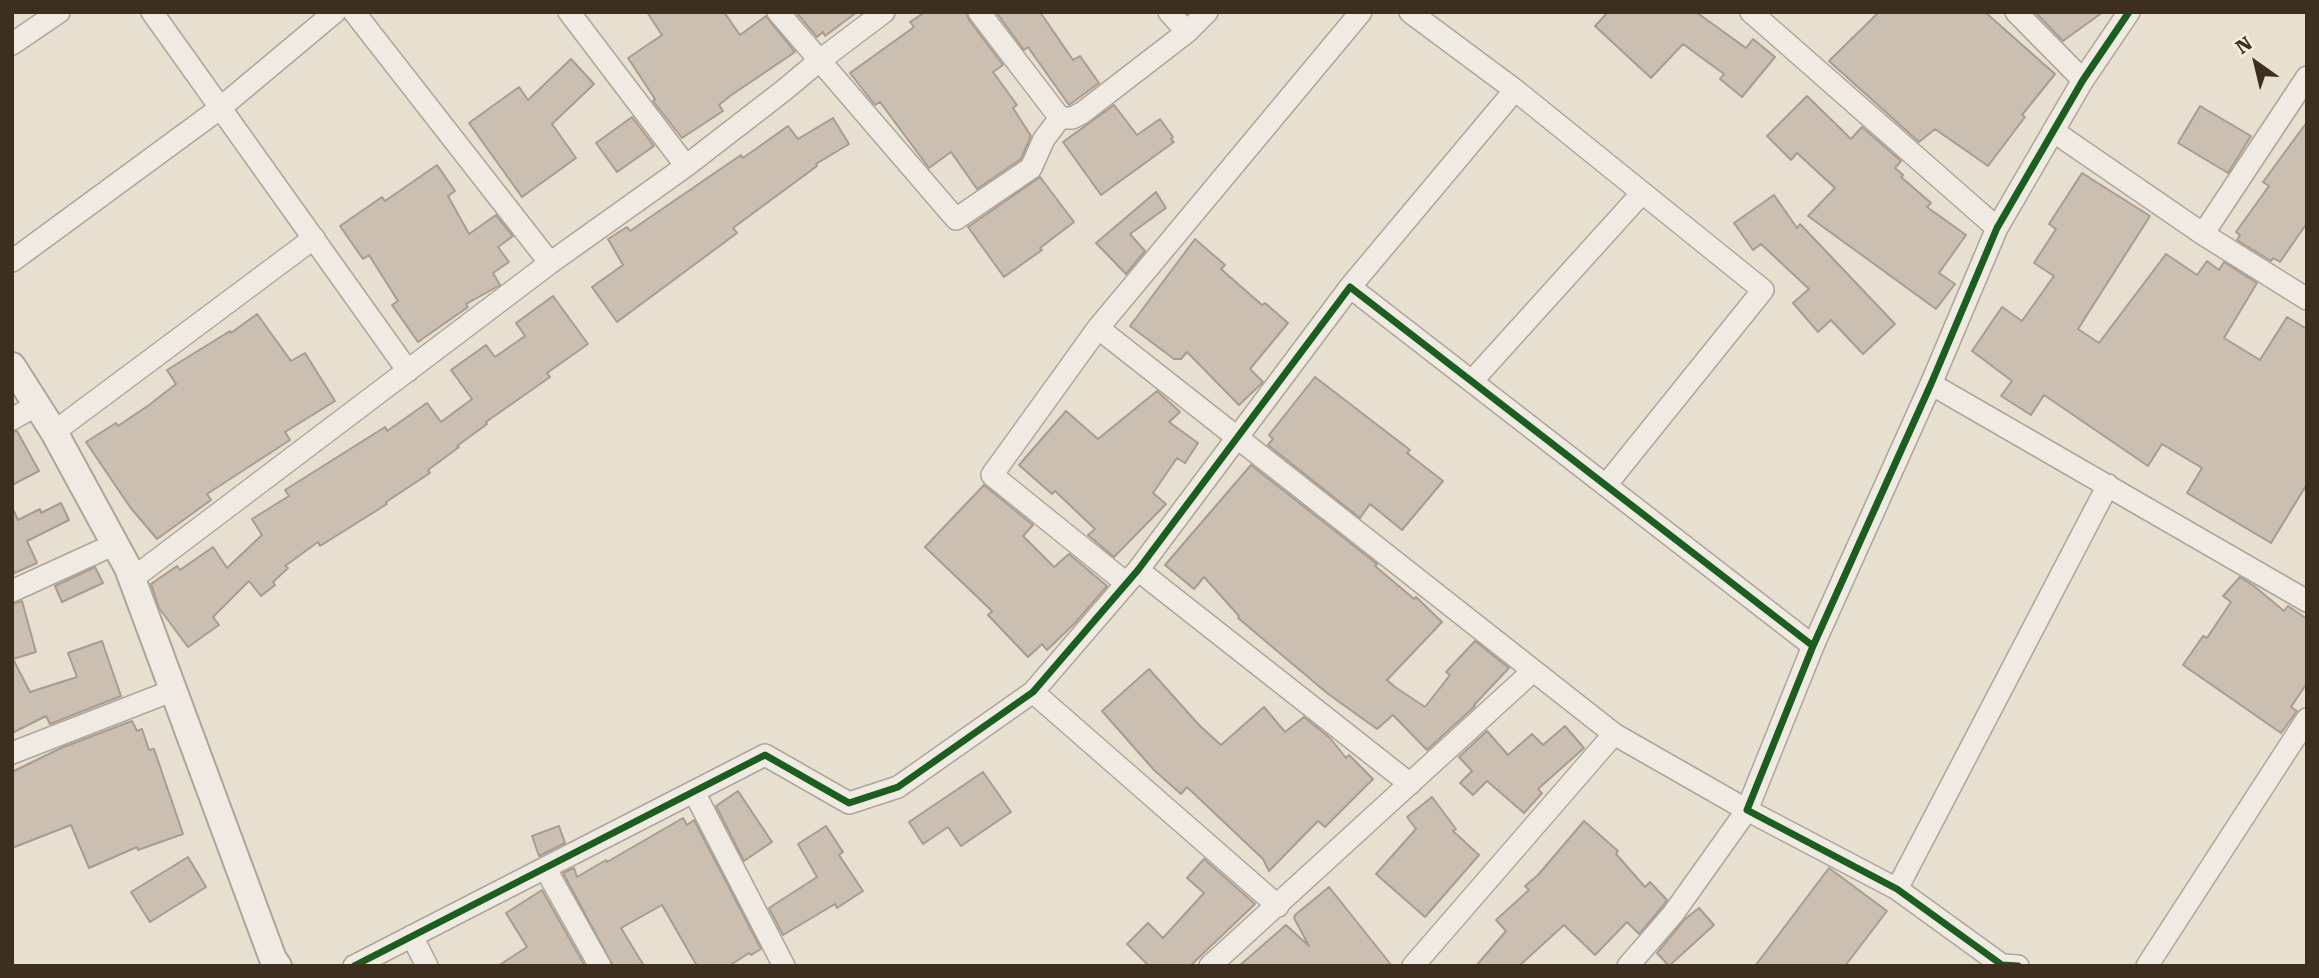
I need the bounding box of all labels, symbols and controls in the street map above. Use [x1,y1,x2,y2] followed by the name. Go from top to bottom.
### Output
[2221,28,2291,98] north arrow
[2231,32,2256,59] text: N

